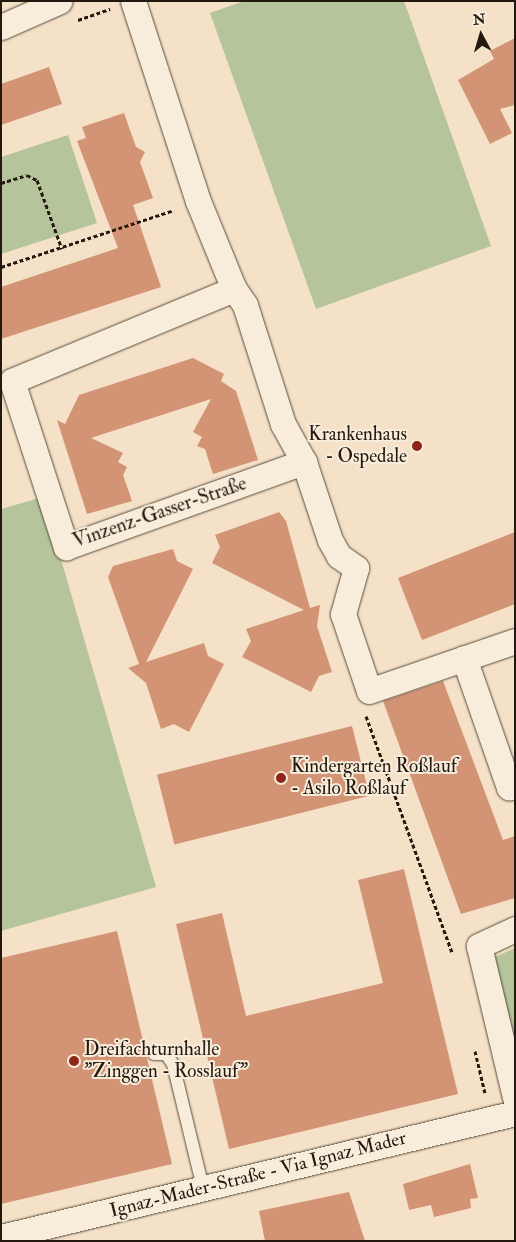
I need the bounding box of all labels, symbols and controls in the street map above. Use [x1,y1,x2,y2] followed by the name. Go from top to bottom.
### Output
[456,10,506,60] north arrow
[472,10,486,29] text: N
[308,424,407,468] place label: Krankenhaus - Ospedale
[411,440,423,452] marker: Krankenhaus - Ospedale
[70,473,250,553] street label: Vinzenz-Gasser-Straße
[291,756,457,800] place label: Kindergarten Roßlauf - Asilo Roßlauf
[275,772,287,784] marker: Kindergarten Roßlauf - Asilo Roßlauf
[84,1039,248,1083] place label: Dreifachturnhalle "Zinggen - Rosslauf"
[68,1055,80,1067] marker: Dreifachturnhalle "Zinggen - Rosslauf"
[107,1127,409,1223] street label: Ignaz-Mader-Straße - Via Ignaz Mader

